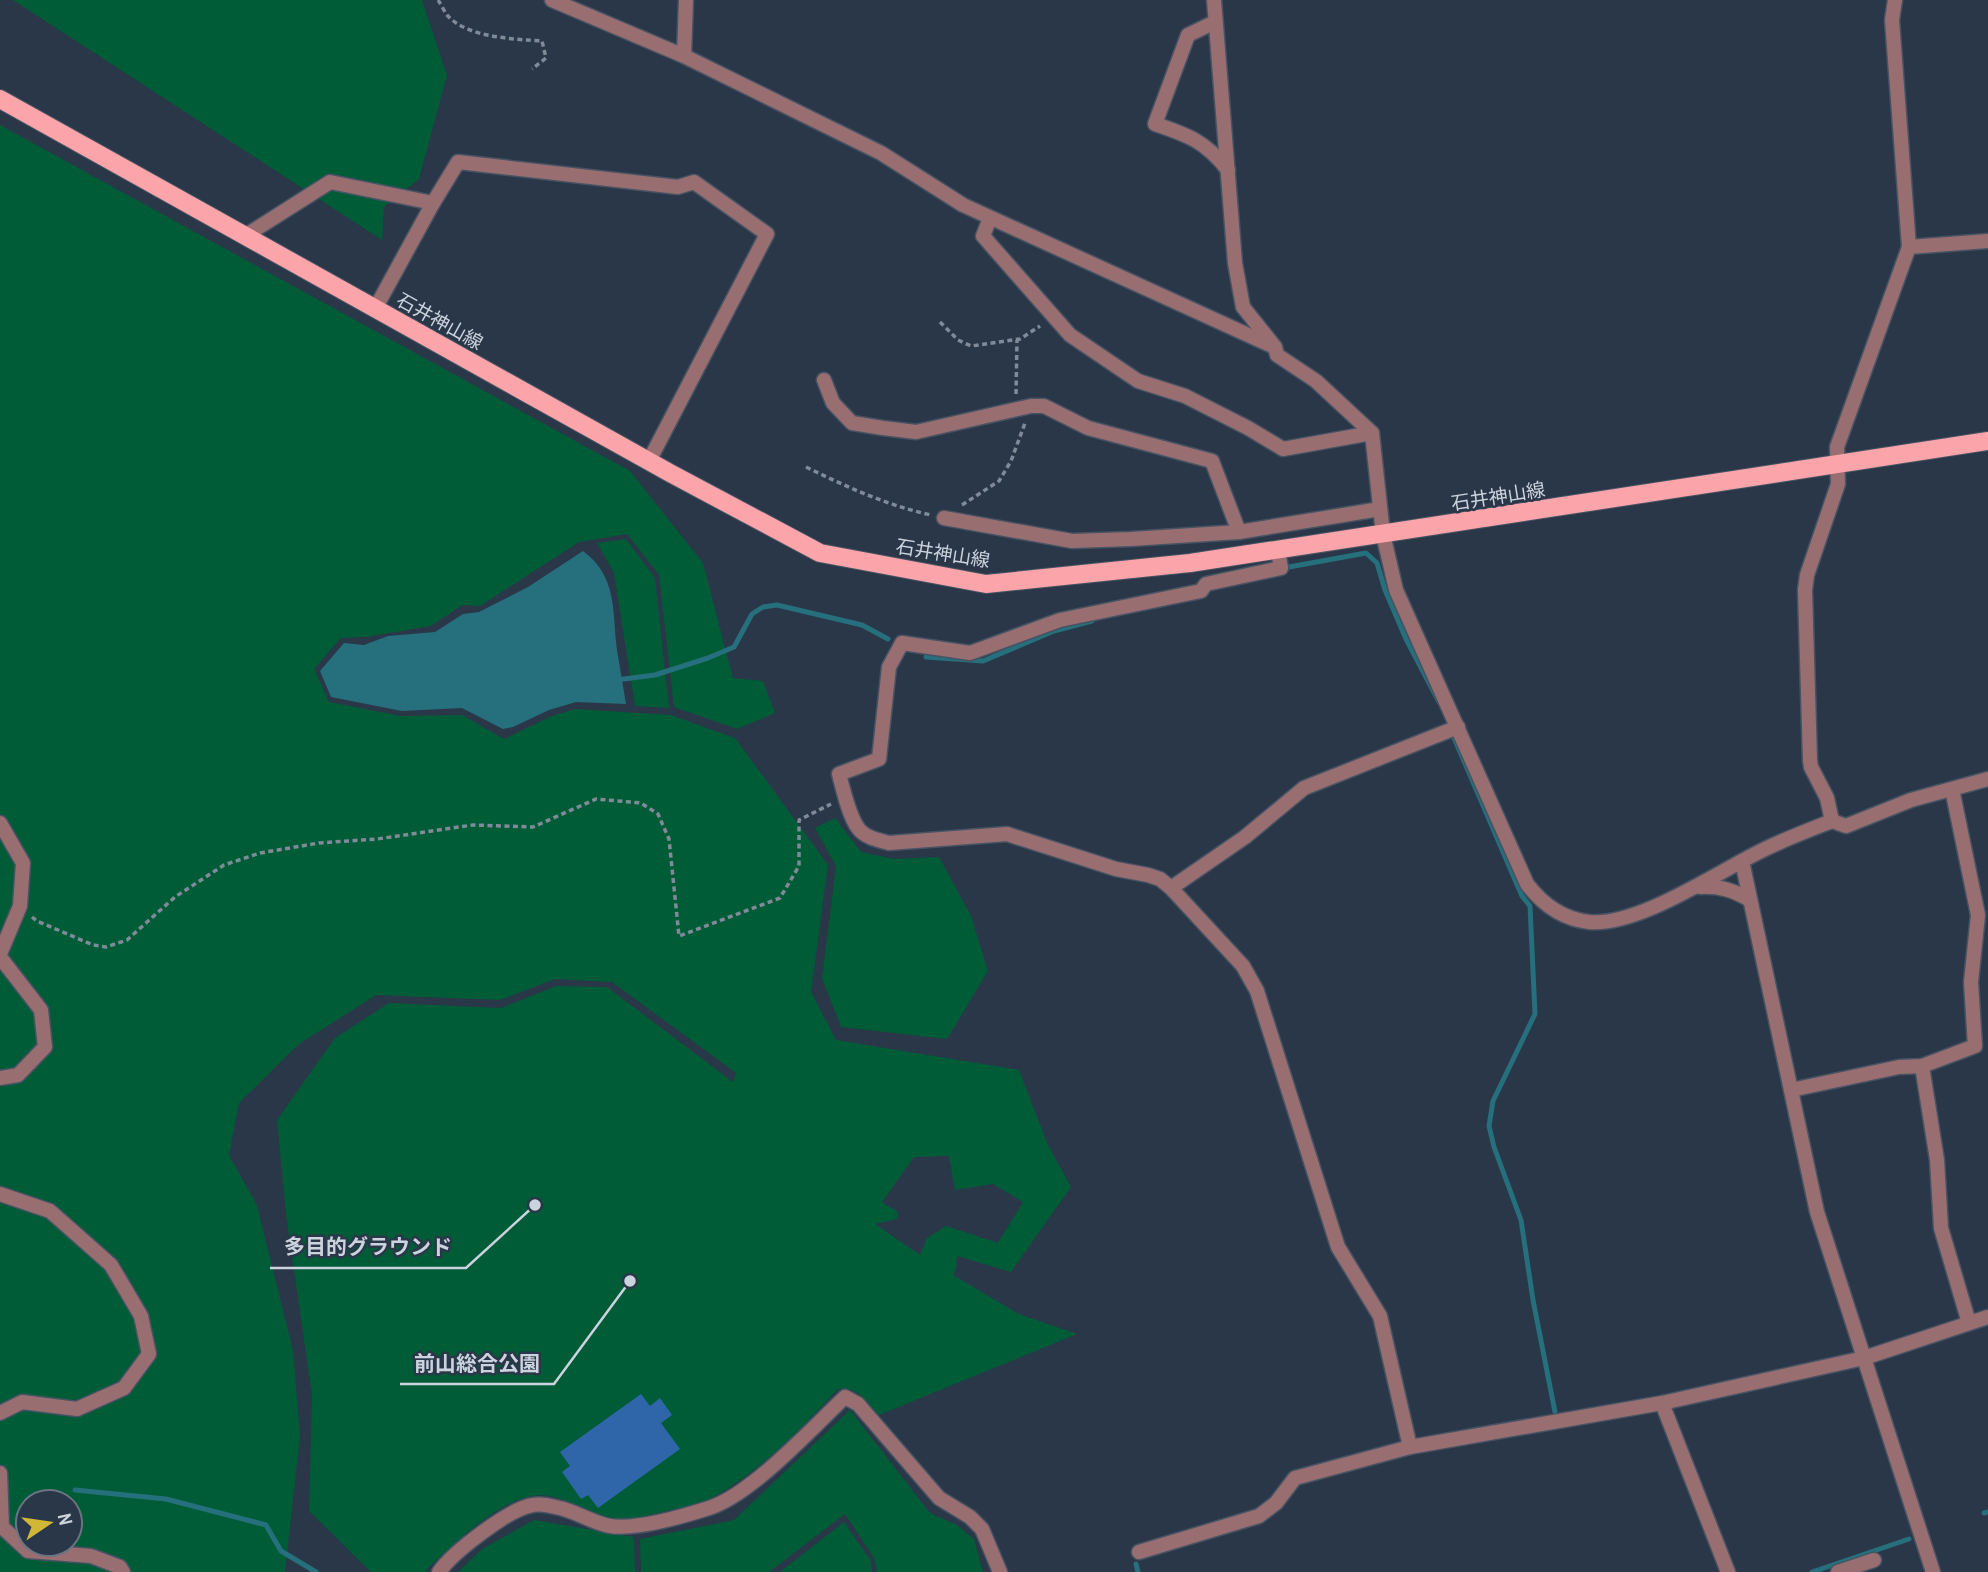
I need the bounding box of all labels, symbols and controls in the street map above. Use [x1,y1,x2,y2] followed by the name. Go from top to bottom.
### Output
[392,287,488,355] street label: 石井神山線
[1449,476,1547,516] street label: 石井神山線
[894,533,992,573] street label: 石井神山線
[270,1226,466,1268] callout: 多目的グラウンド
[284,1232,452,1261] text: 多目的グラウンド
[400,1342,554,1384] callout: 前山総合公園
[414,1349,540,1378] text: 前山総合公園
[14,1488,84,1558] north arrow
[52,1511,79,1528] text: N

